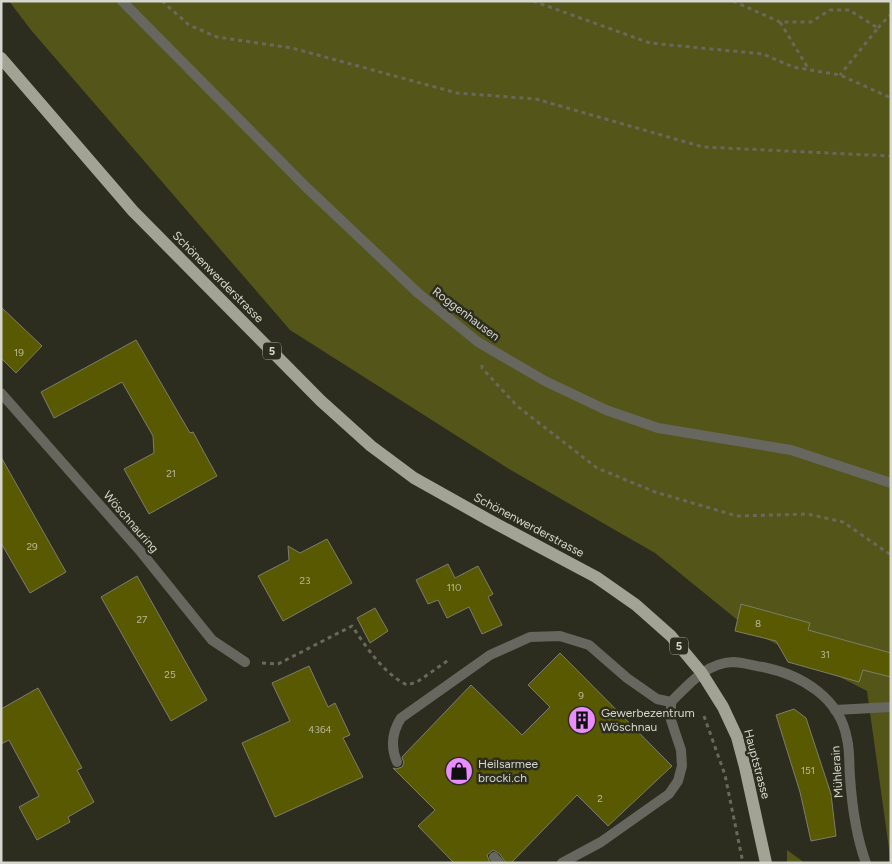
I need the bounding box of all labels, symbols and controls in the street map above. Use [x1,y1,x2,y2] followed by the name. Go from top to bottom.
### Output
[170,229,267,326] street label: Schönenwerderstrasse
[430,284,502,344] street label: Roggenhausen
[263,342,281,360] road number: 5
[14,346,24,359] house number: 19
[166,467,176,480] house number: 21
[100,488,162,556] street label: Wöschnauring
[471,490,587,560] street label: Schönenwerderstrasse
[26,540,38,553] house number: 29
[299,574,311,587] house number: 23
[447,581,461,594] house number: 110
[137,613,148,626] house number: 27
[755,617,761,630] house number: 8
[670,637,688,654] road number: 5
[820,648,830,661] house number: 31
[164,668,176,681] house number: 25
[578,689,584,702] house number: 9
[567,705,597,735] building icon: Gewerbezentrum Wöschnau
[601,706,695,734] place label: Gewerbezentrum Wöschnau
[308,723,332,736] house number: 4364
[741,728,773,801] street label: Hauptstrasse
[828,745,846,799] street label: Mühlerain
[444,756,474,786] shop icon: Heilsarmee brocki.ch
[478,757,539,785] place label: Heilsarmee brocki.ch
[801,764,815,777] house number: 151
[597,792,603,805] house number: 2

